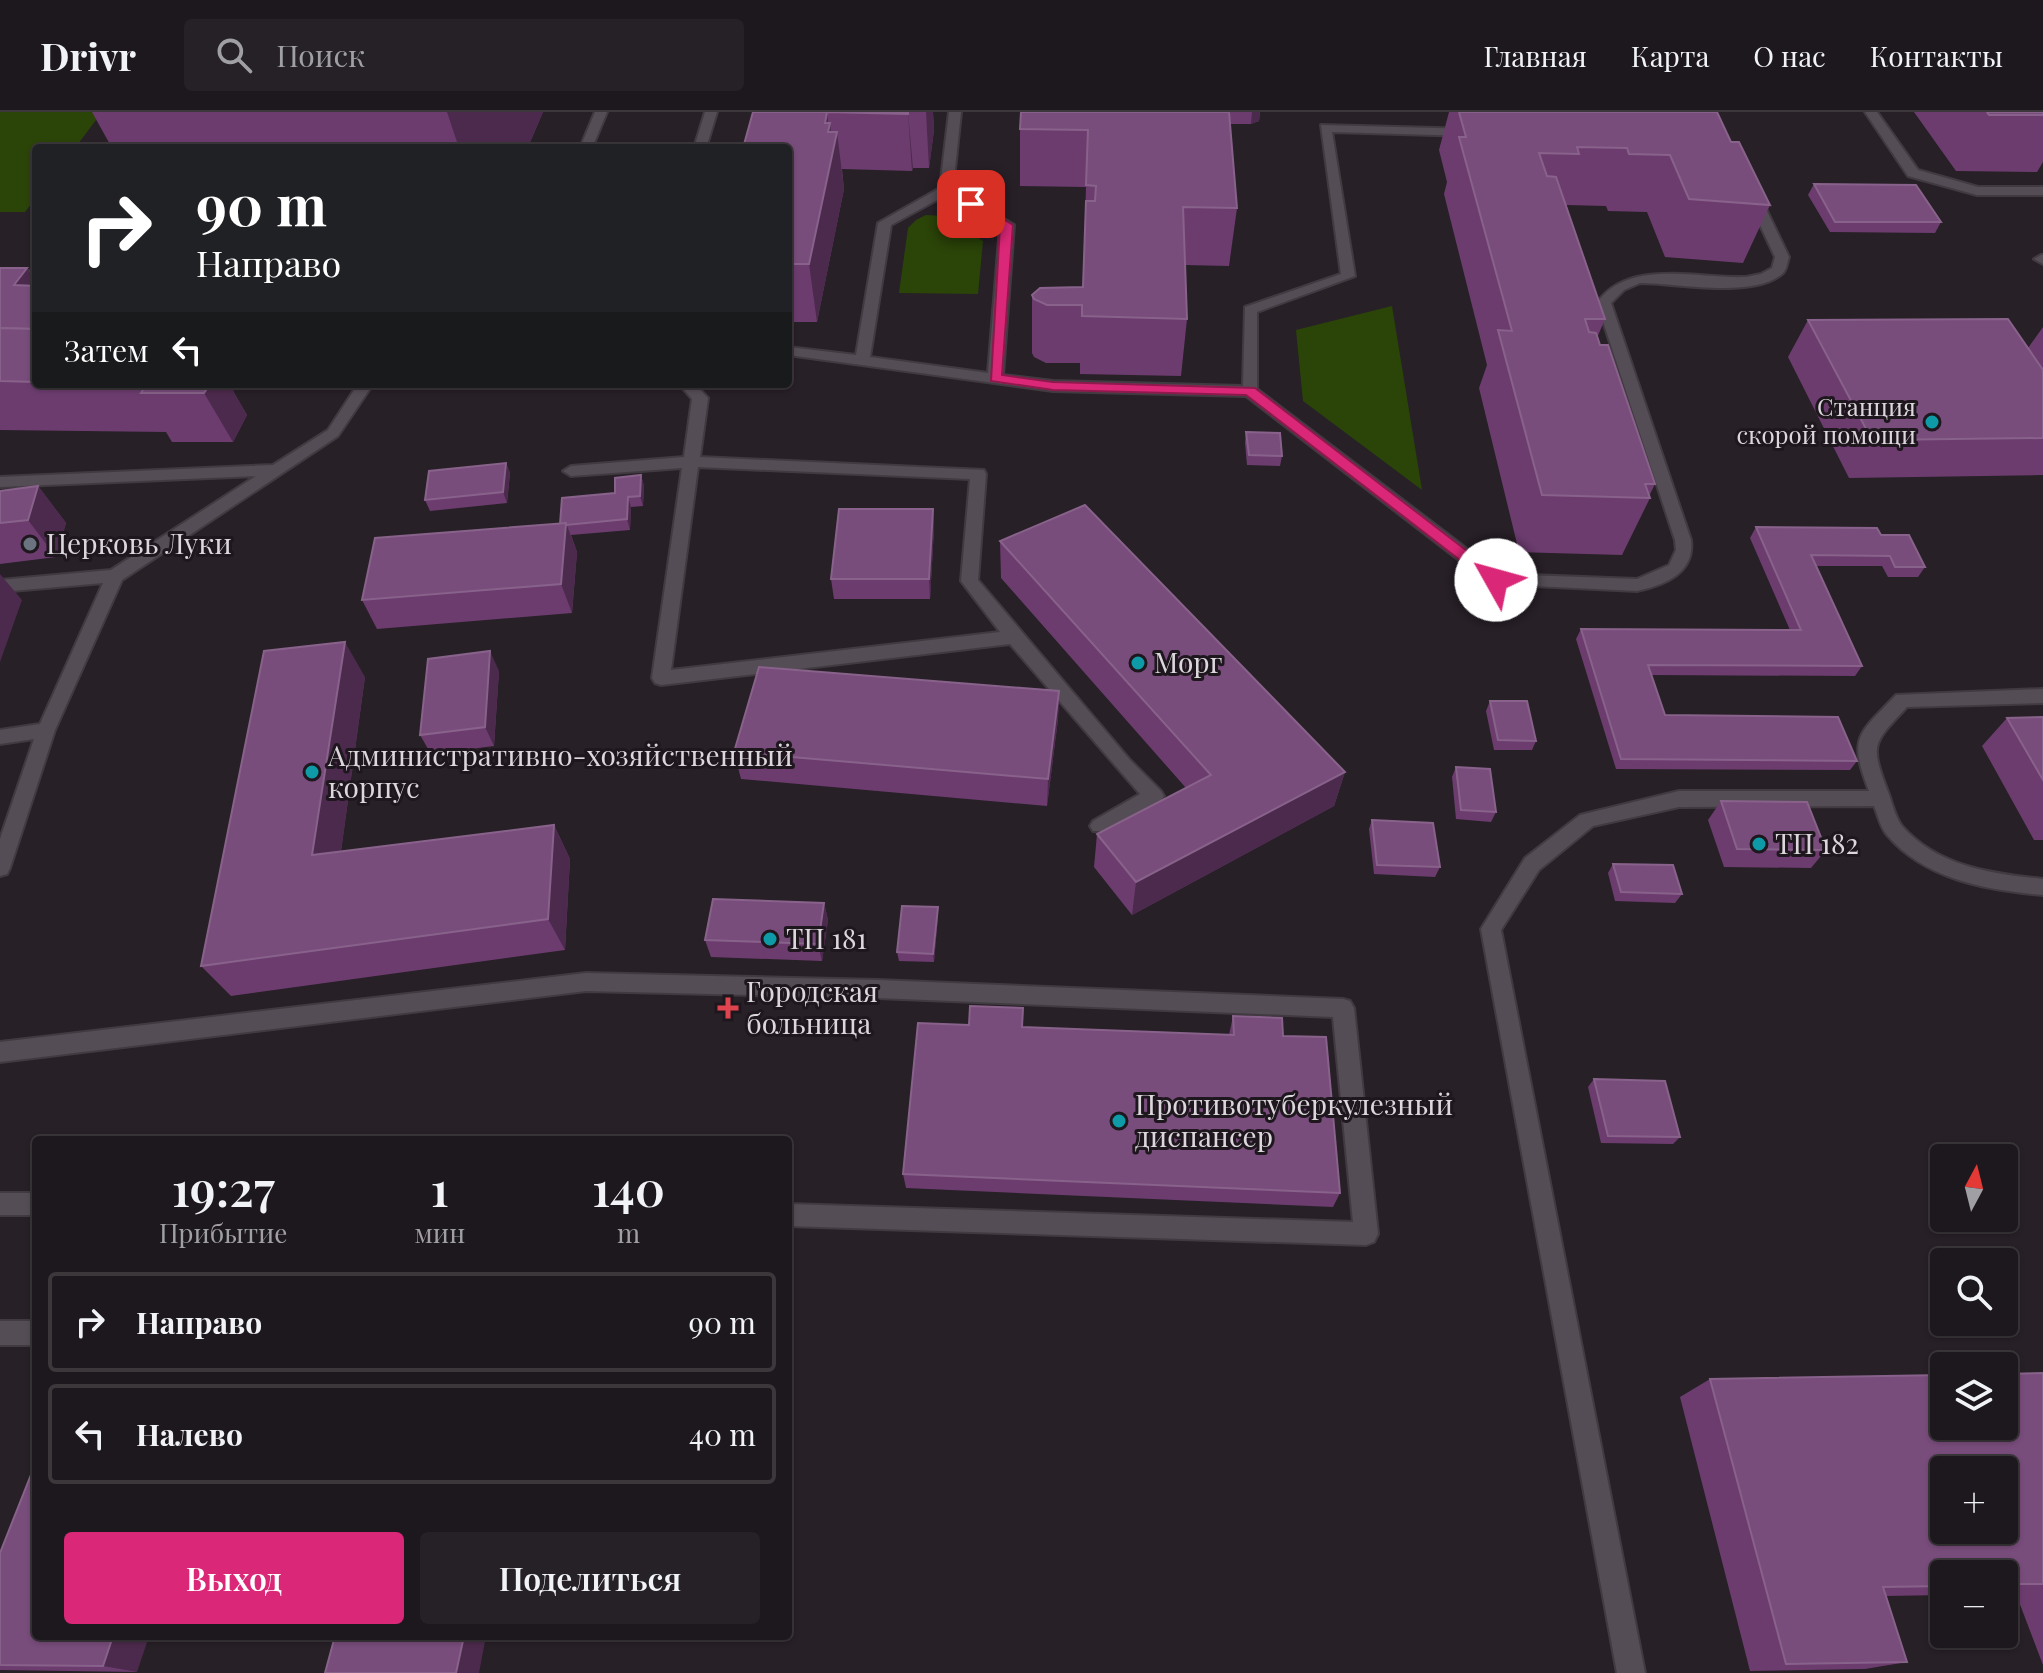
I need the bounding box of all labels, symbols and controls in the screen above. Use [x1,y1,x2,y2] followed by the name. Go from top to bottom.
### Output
[184,19,744,91] search box
[40,30,136,81] text: Drivr
[212,33,256,77] icon: search
[276,35,365,75] text: Поиск
[1484,37,1587,74] text: Главная
[1631,37,1709,74] text: Карта
[1753,37,1826,74] text: О нас
[1870,37,2003,74] text: Контакты
[196,166,327,241] text: 90 m
[937,170,1005,238] pin
[64,176,168,280] icon: right
[949,182,993,226] icon: arrive
[196,238,341,286] text: Направо
[165,328,209,372] icon: left
[64,330,149,370] text: Затем
[1736,390,1916,450] place label: Станция скорой помощи
[1923,413,1941,431] marker: Станция скорой помощи
[46,524,232,561] place label: Церковь Луки
[21,535,39,553] marker: Церковь Луки
[1454,538,1538,622] position arrow
[1154,643,1223,680] place label: Морг
[1129,654,1147,672] marker: Морг
[327,736,793,805] place label: Административно-хозяйственный корпус
[303,763,321,781] marker: Административно-хозяйственный корпус
[1775,824,1859,861] place label: ТП 182
[1750,835,1768,853] marker: ТП 182
[786,919,867,956] place label: ТП 181
[761,930,779,948] marker: ТП 181
[746,972,878,1041] place label: Городская больница
[717,997,739,1019] marker: Городская больница
[1135,1085,1453,1154] place label: Противотуберкулезный диспансер
[1110,1112,1128,1130] marker: Противотуберкулезный диспансер
[1930,1144,2018,1232] north arrow
[1930,1144,2018,1648] map controls
[172,1155,275,1219] text: 19:27
[431,1155,449,1219] text: 1
[592,1155,665,1219] text: 140
[159,1215,288,1250] text: Прибытие
[414,1215,465,1250] text: мин
[617,1215,640,1250] text: m
[1930,1248,2018,1336] button: search
[68,1300,112,1344] icon: right
[136,1302,262,1342] text: Направо
[689,1302,756,1342] text: 90 m
[1930,1352,2018,1440] button: layers
[68,1412,112,1456] icon: left
[136,1414,243,1454] text: Налево
[689,1414,756,1454] text: 40 m
[1930,1456,2018,1544] button: +
[64,1532,404,1624] button: Выход
[420,1532,760,1624] button: Поделиться
[1930,1560,2018,1648] button: −

